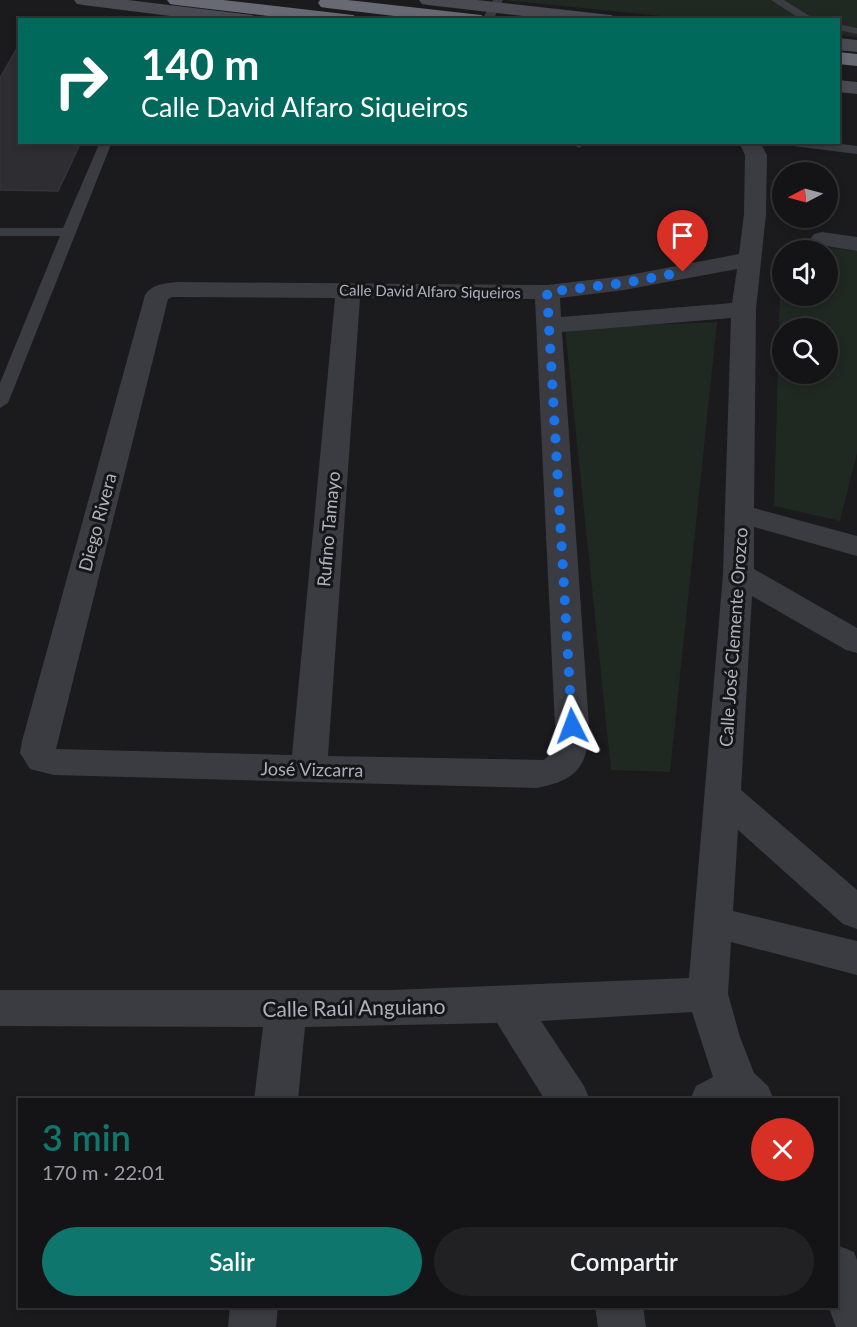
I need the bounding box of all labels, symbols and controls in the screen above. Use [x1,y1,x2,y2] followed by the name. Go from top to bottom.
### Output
[141,39,259,89] text: 140 m
[42,42,120,120] icon: right
[141,90,468,123] text: Calle David Alfaro Siqueiros
[772,162,838,228] north arrow
[772,162,838,384] map controls
[657,210,708,272] pin
[666,219,699,252] icon: arrive
[772,240,838,306] button: sound
[339,280,521,302] street label: Calle David Alfaro Siqueiros
[772,318,838,384] button: search
[312,470,344,588] street label: Rufino Tamayo
[73,471,121,573] street label: Diego Rivera
[714,526,752,748] street label: Calle José Clemente Orozco
[540,694,604,758] position arrow
[260,757,364,781] street label: José Vizcarra
[262,993,446,1021] street label: Calle Raúl Anguiano
[42,1115,131,1159] text: 3 min
[751,1118,814,1181] button: close
[42,1160,165,1184] text: 170 m · 22:01
[42,1227,422,1296] button: Salir
[434,1227,814,1296] button: Compartir

